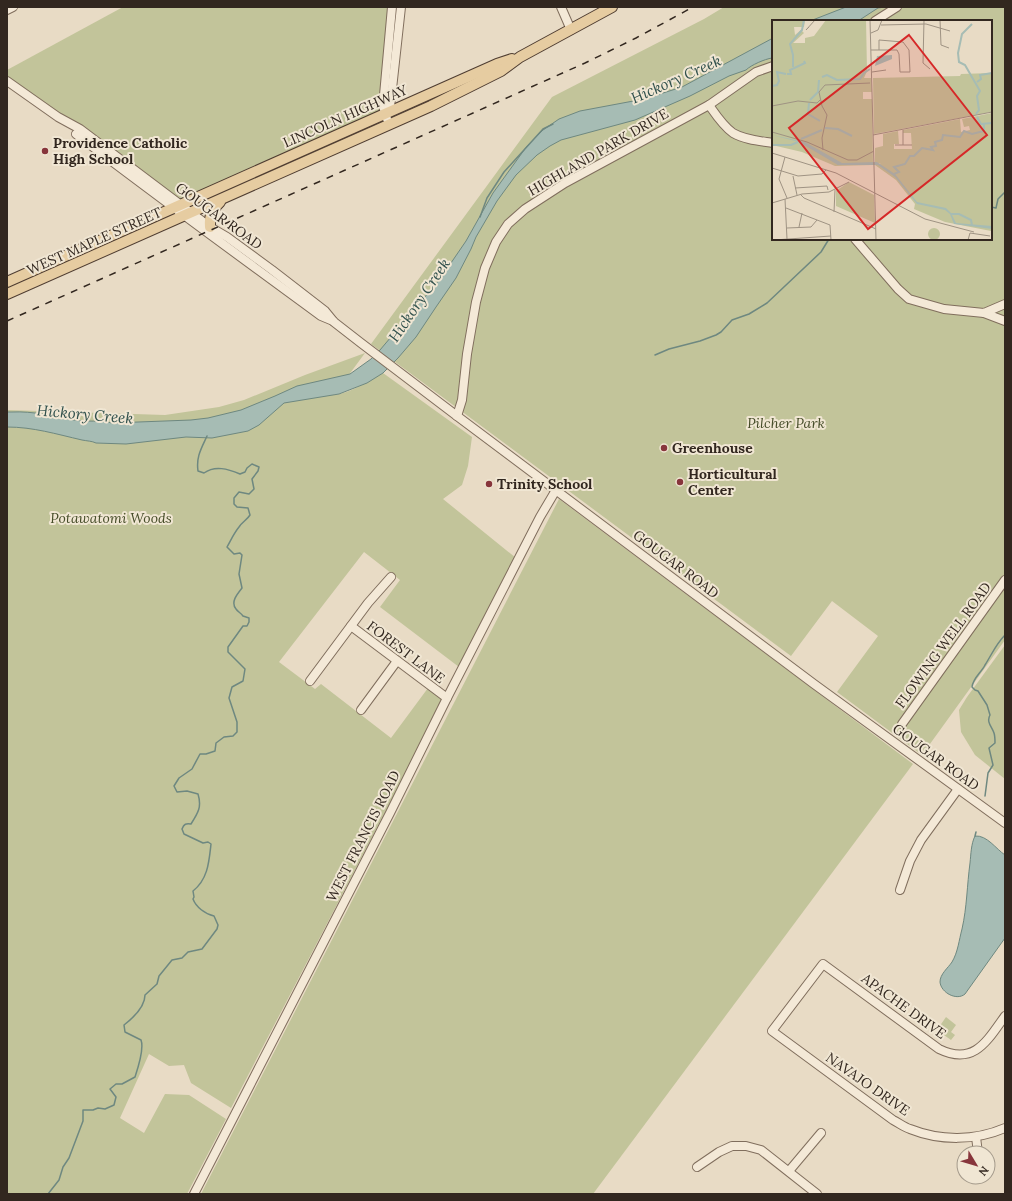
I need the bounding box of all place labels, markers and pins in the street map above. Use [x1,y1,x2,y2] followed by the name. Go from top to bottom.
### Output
[53,134,188,168] place label: Providence Catholic High School
[40,146,50,156] marker: Providence Catholic High School
[672,439,753,457] place label: Greenhouse
[659,443,669,453] marker: Greenhouse
[688,465,778,499] place label: Horticultural Center
[497,475,593,493] place label: Trinity School
[675,477,685,487] marker: Horticultural Center
[484,479,494,489] marker: Trinity School

